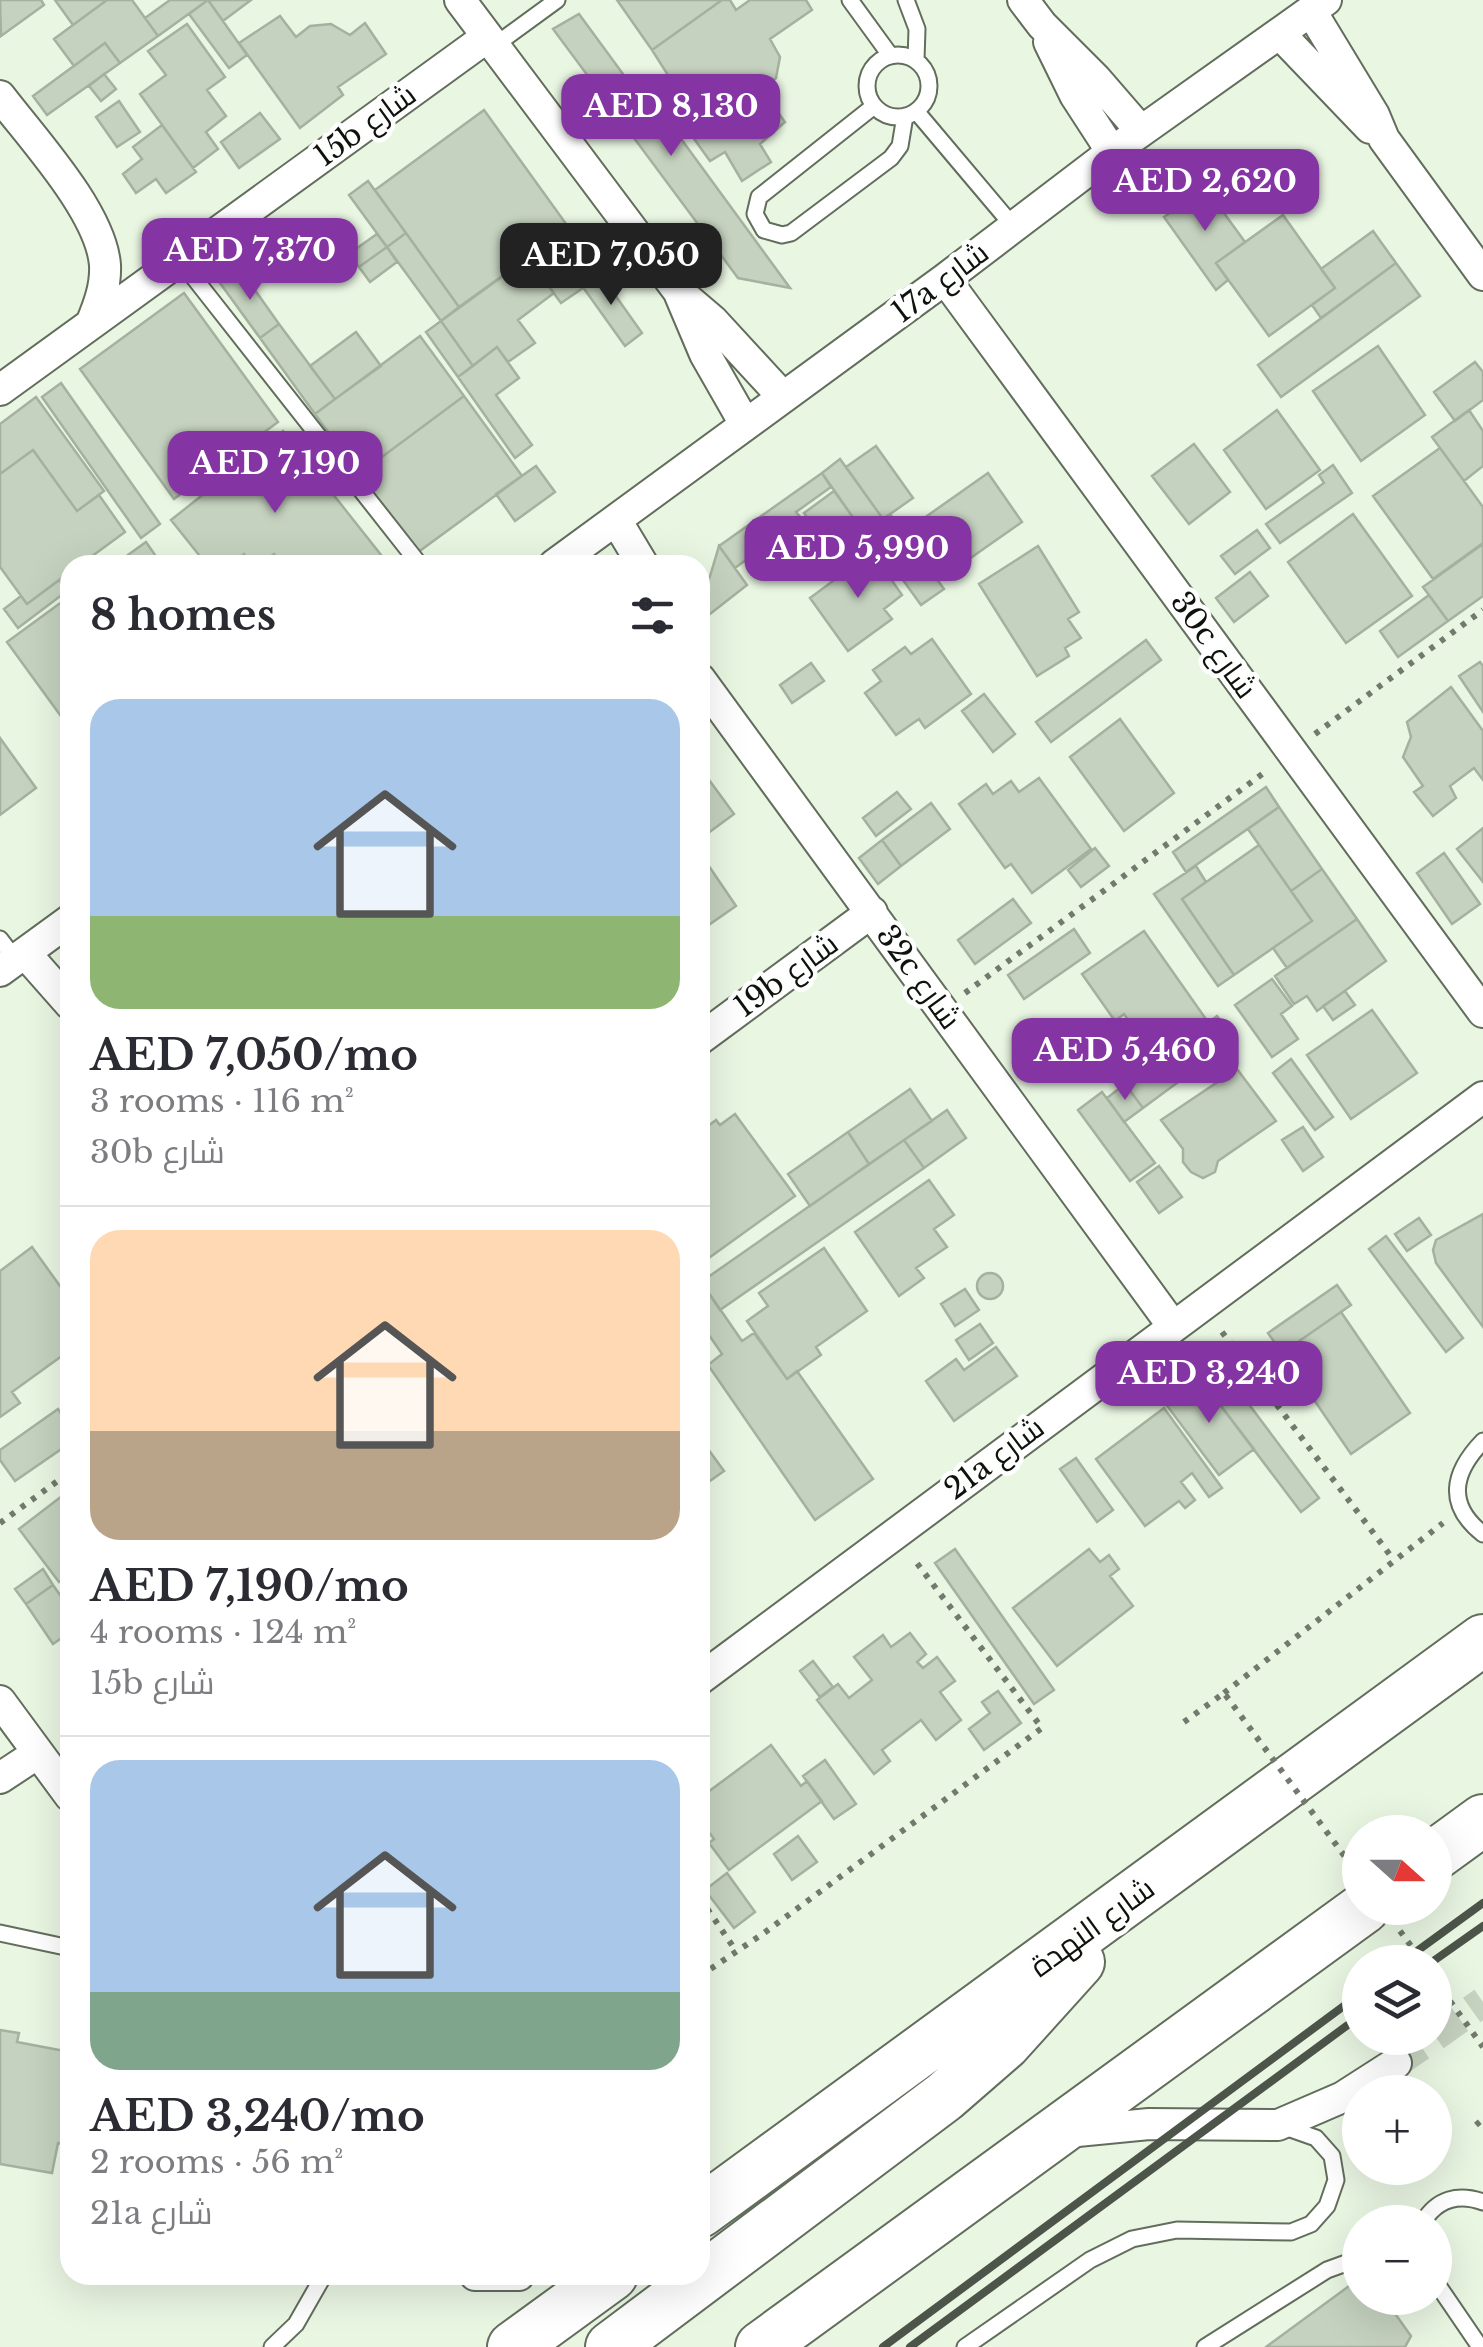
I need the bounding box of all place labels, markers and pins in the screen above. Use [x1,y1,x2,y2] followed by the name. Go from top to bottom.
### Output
[557,74,785,159] pin: AED 8,130
[1091,149,1319,234] pin: AED 2,620
[136,218,364,303] pin: AED 7,370
[497,223,725,308] pin: AED 7,050
[161,431,389,516] pin: AED 7,190
[744,516,972,601] pin: AED 5,990
[1011,1018,1239,1103] pin: AED 5,460
[1095,1341,1323,1426] pin: AED 3,240

